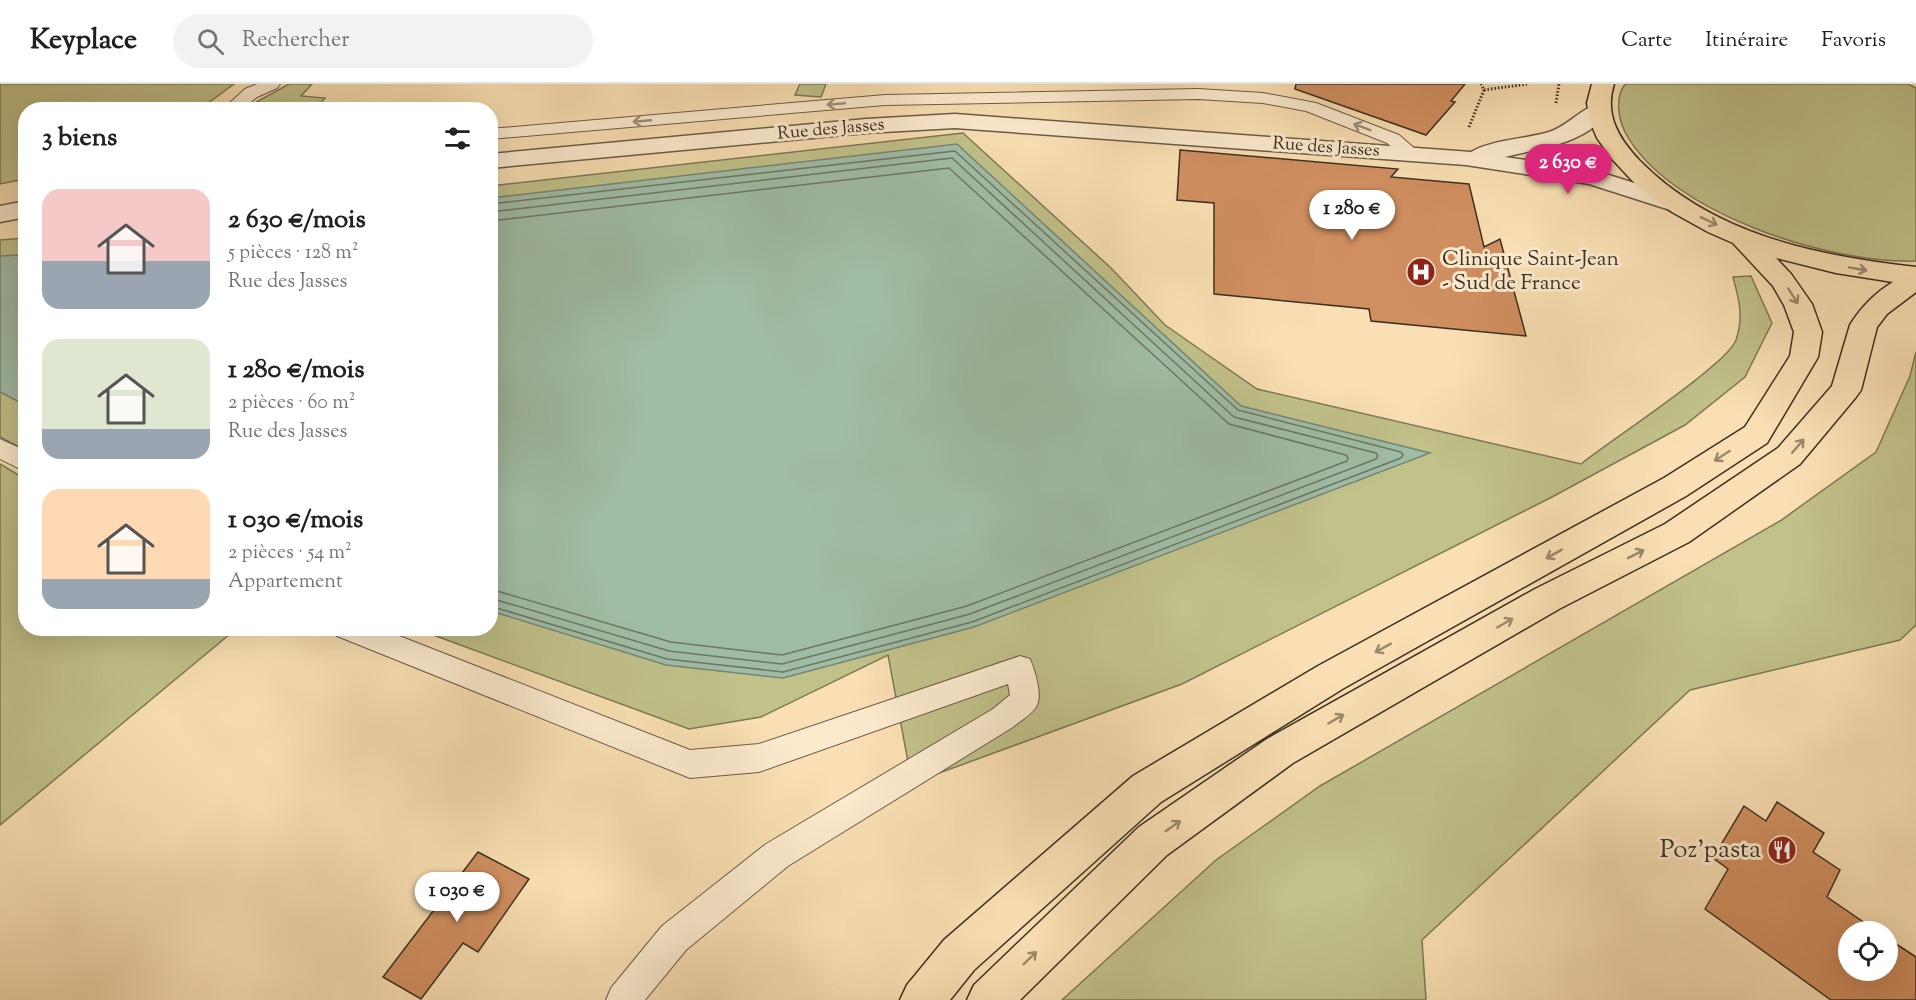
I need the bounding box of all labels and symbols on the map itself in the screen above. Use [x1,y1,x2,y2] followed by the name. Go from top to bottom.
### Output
[827,99,847,110] one-way arrow
[776,112,886,148] street label: Rue des Jasses
[632,116,652,127] one-way arrow
[1353,121,1372,132] one-way arrow
[1272,131,1380,165] street label: Rue des Jasses
[1513,144,1623,195] pin: 2 630 €
[1297,190,1407,241] pin: 1 280 €
[1699,215,1717,227] one-way arrow
[1442,245,1619,299] place label: Clinique Saint-Jean - Sud de France
[1405,256,1437,288] hospital icon: Clinique Saint-Jean - Sud de France
[1848,264,1867,275] one-way arrow
[1787,288,1799,304] one-way arrow
[1791,439,1805,454] one-way arrow
[1715,450,1731,462] one-way arrow
[1546,548,1563,560] one-way arrow
[1627,548,1645,559] one-way arrow
[1497,616,1514,628] one-way arrow
[1375,642,1392,654] one-way arrow
[1327,713,1344,725] one-way arrow
[1165,820,1181,832] one-way arrow
[1660,832,1761,869] place label: Poz'pasta
[1766,834,1798,866] restaurant icon: Poz'pasta
[402,872,512,923] pin: 1 030 €
[1022,951,1037,965] one-way arrow

